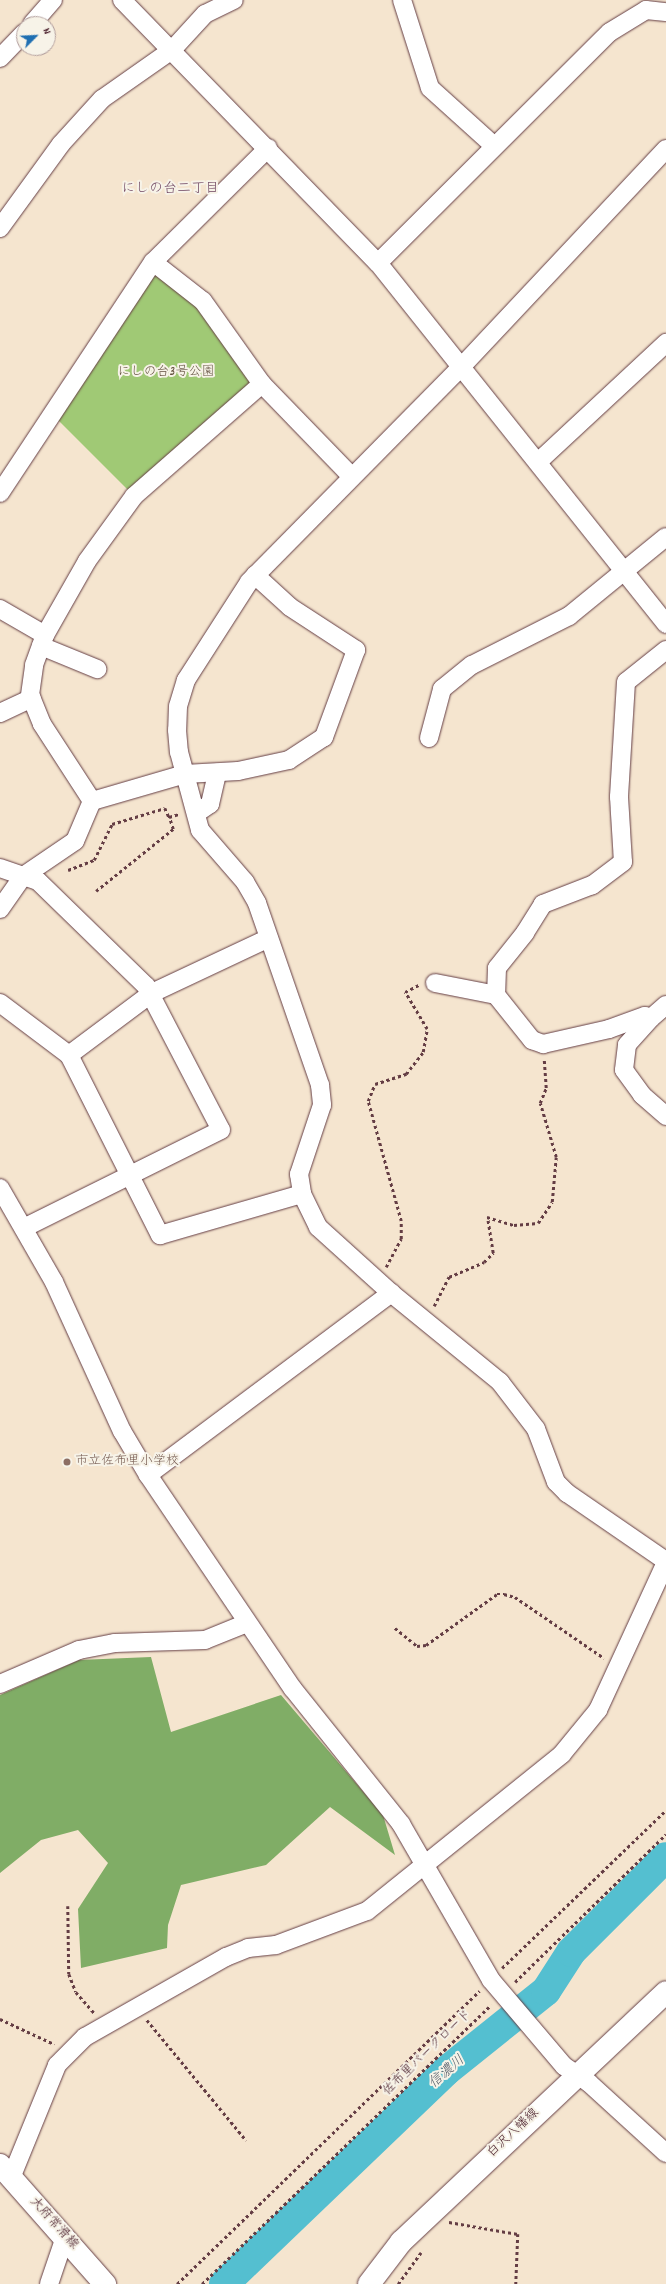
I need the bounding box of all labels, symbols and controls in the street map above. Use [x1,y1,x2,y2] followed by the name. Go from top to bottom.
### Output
[16,16,56,56] north arrow
[38,26,54,37] text: N
[121,181,219,197] district label: にしの台二丁目
[118,365,214,381] park label: にしの台3号公園
[75,1454,179,1470] place label: 市立佐布里小学校
[62,1457,72,1467] marker: 市立佐布里小学校
[381,2008,475,2100] street label: 佐布里パークロード
[426,2052,468,2092] water label: 信濃川
[485,2106,543,2162] street label: 白沢八幡線
[25,2195,81,2253] street label: 大府常滑線

